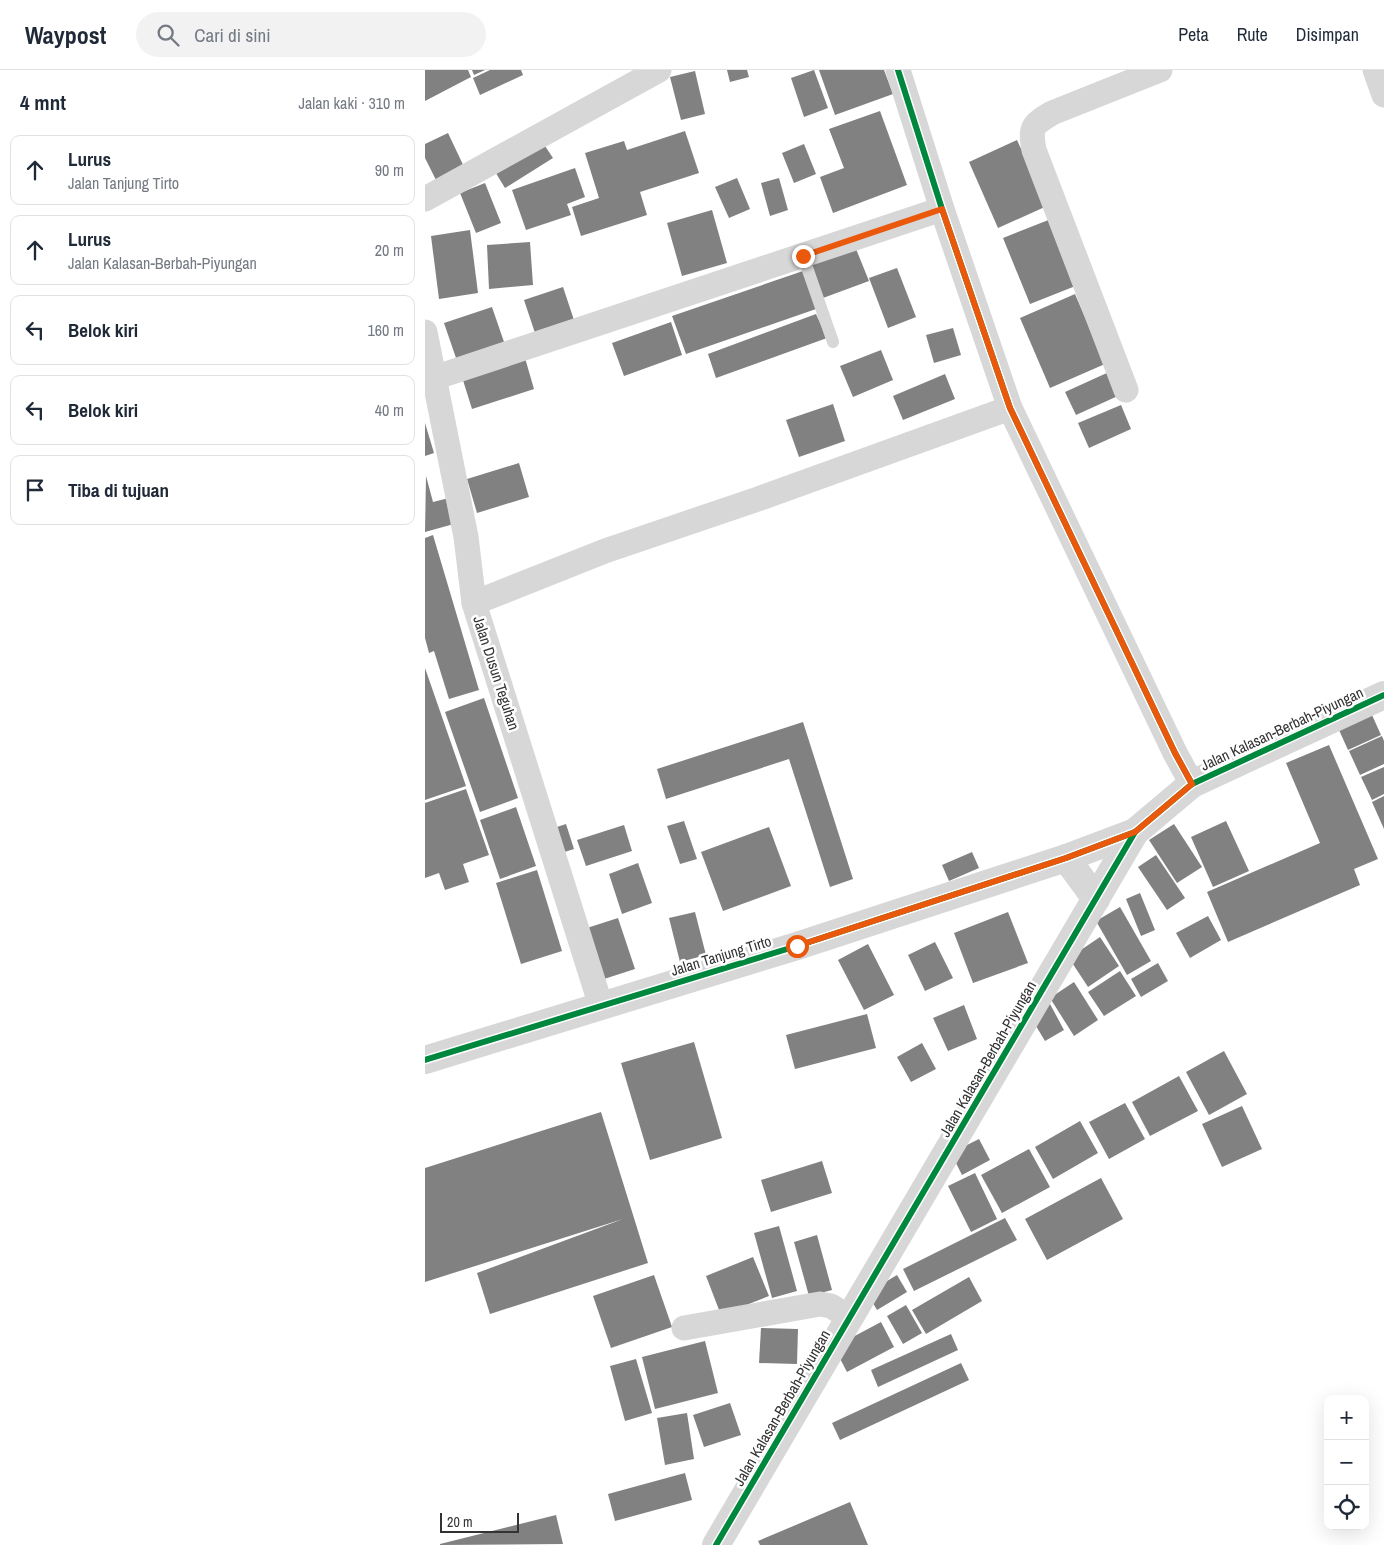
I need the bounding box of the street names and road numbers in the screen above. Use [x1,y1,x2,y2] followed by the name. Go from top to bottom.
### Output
[468,613,525,733] street label: Jalan Dusun Teguhan
[1197,682,1366,775] street label: Jalan Kalasan-Berbah-Piyungan
[668,930,774,981] street label: Jalan Tanjung Tirto
[934,977,1041,1141] street label: Jalan Kalasan-Berbah-Piyungan
[728,1326,835,1490] street label: Jalan Kalasan-Berbah-Piyungan

